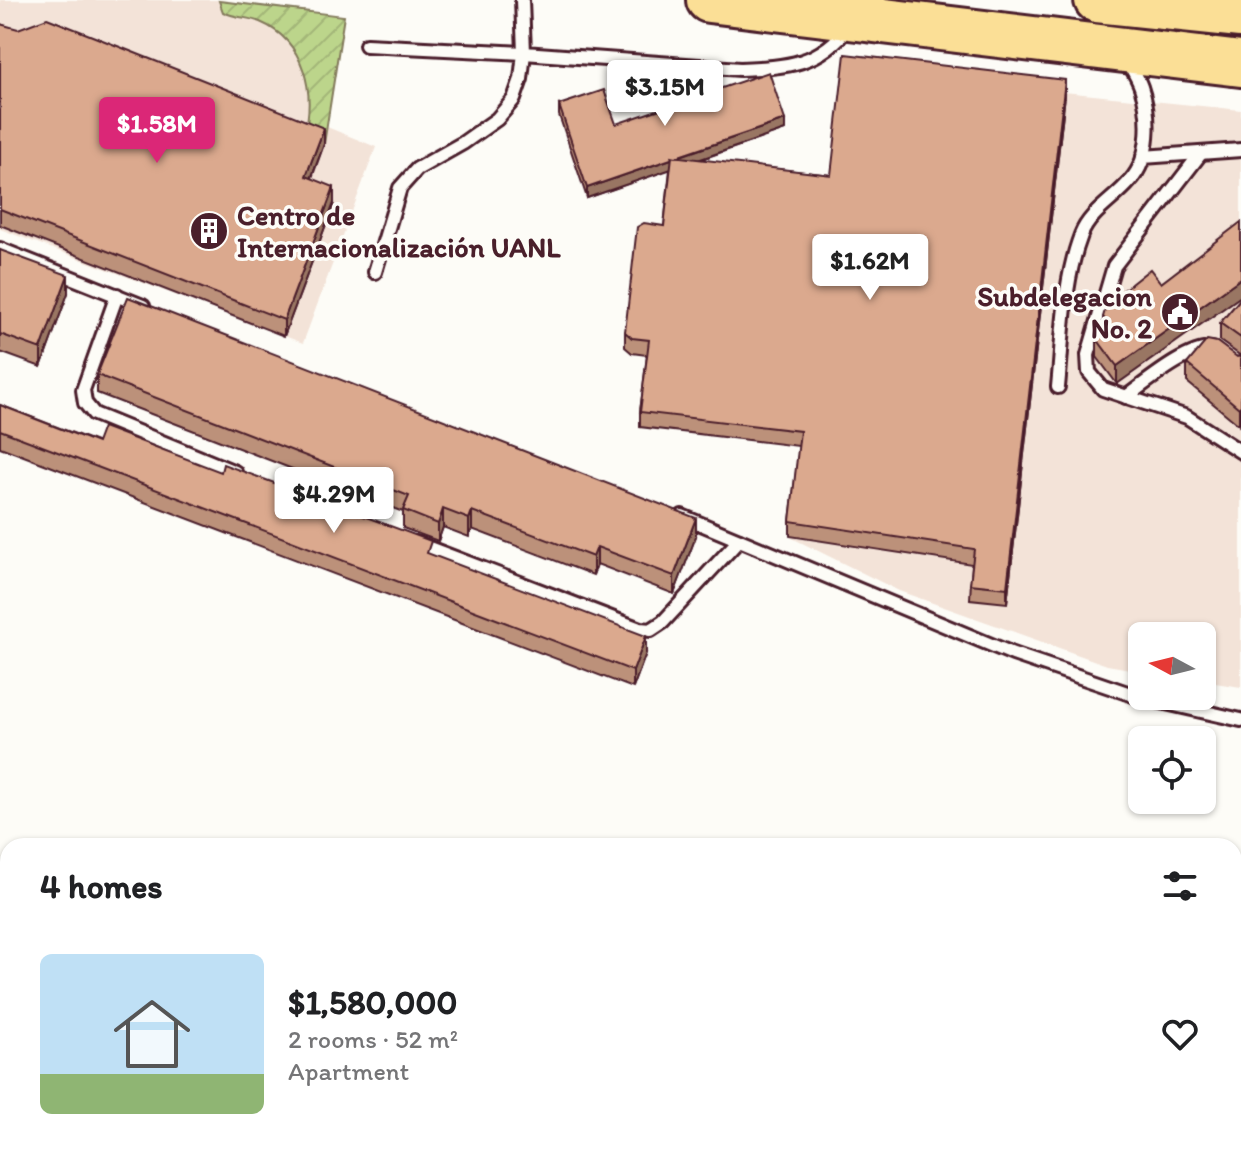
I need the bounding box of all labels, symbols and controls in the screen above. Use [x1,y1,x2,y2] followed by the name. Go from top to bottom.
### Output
[600,60,730,128] pin: $3.15M
[625,70,705,102] text: $3.15M
[92,97,222,165] pin: $1.58M
[117,107,197,139] text: $1.58M
[237,198,561,264] place label: Centro de Internacionalización UANL
[188,210,230,252] building icon: Centro de Internacionalización UANL
[805,234,935,302] pin: $1.62M
[830,244,910,276] text: $1.62M
[978,279,1152,345] place label: Subdelegacion No. 2
[1159,291,1201,333] public building icon: Subdelegacion No. 2
[269,467,399,535] pin: $4.29M
[293,477,375,509] text: $4.29M
[1128,622,1216,710] north arrow
[1128,622,1216,814] map controls
[1128,726,1216,814] button: locate
[1158,864,1202,908] icon: filters
[40,866,163,907] text: 4 homes
[288,982,457,1023] text: $1,580,000
[104,986,200,1082] icon: home
[1158,1012,1202,1056] icon: heart
[288,1023,458,1055] text: 2 rooms · 52 m²
[288,1055,409,1087] text: Apartment

